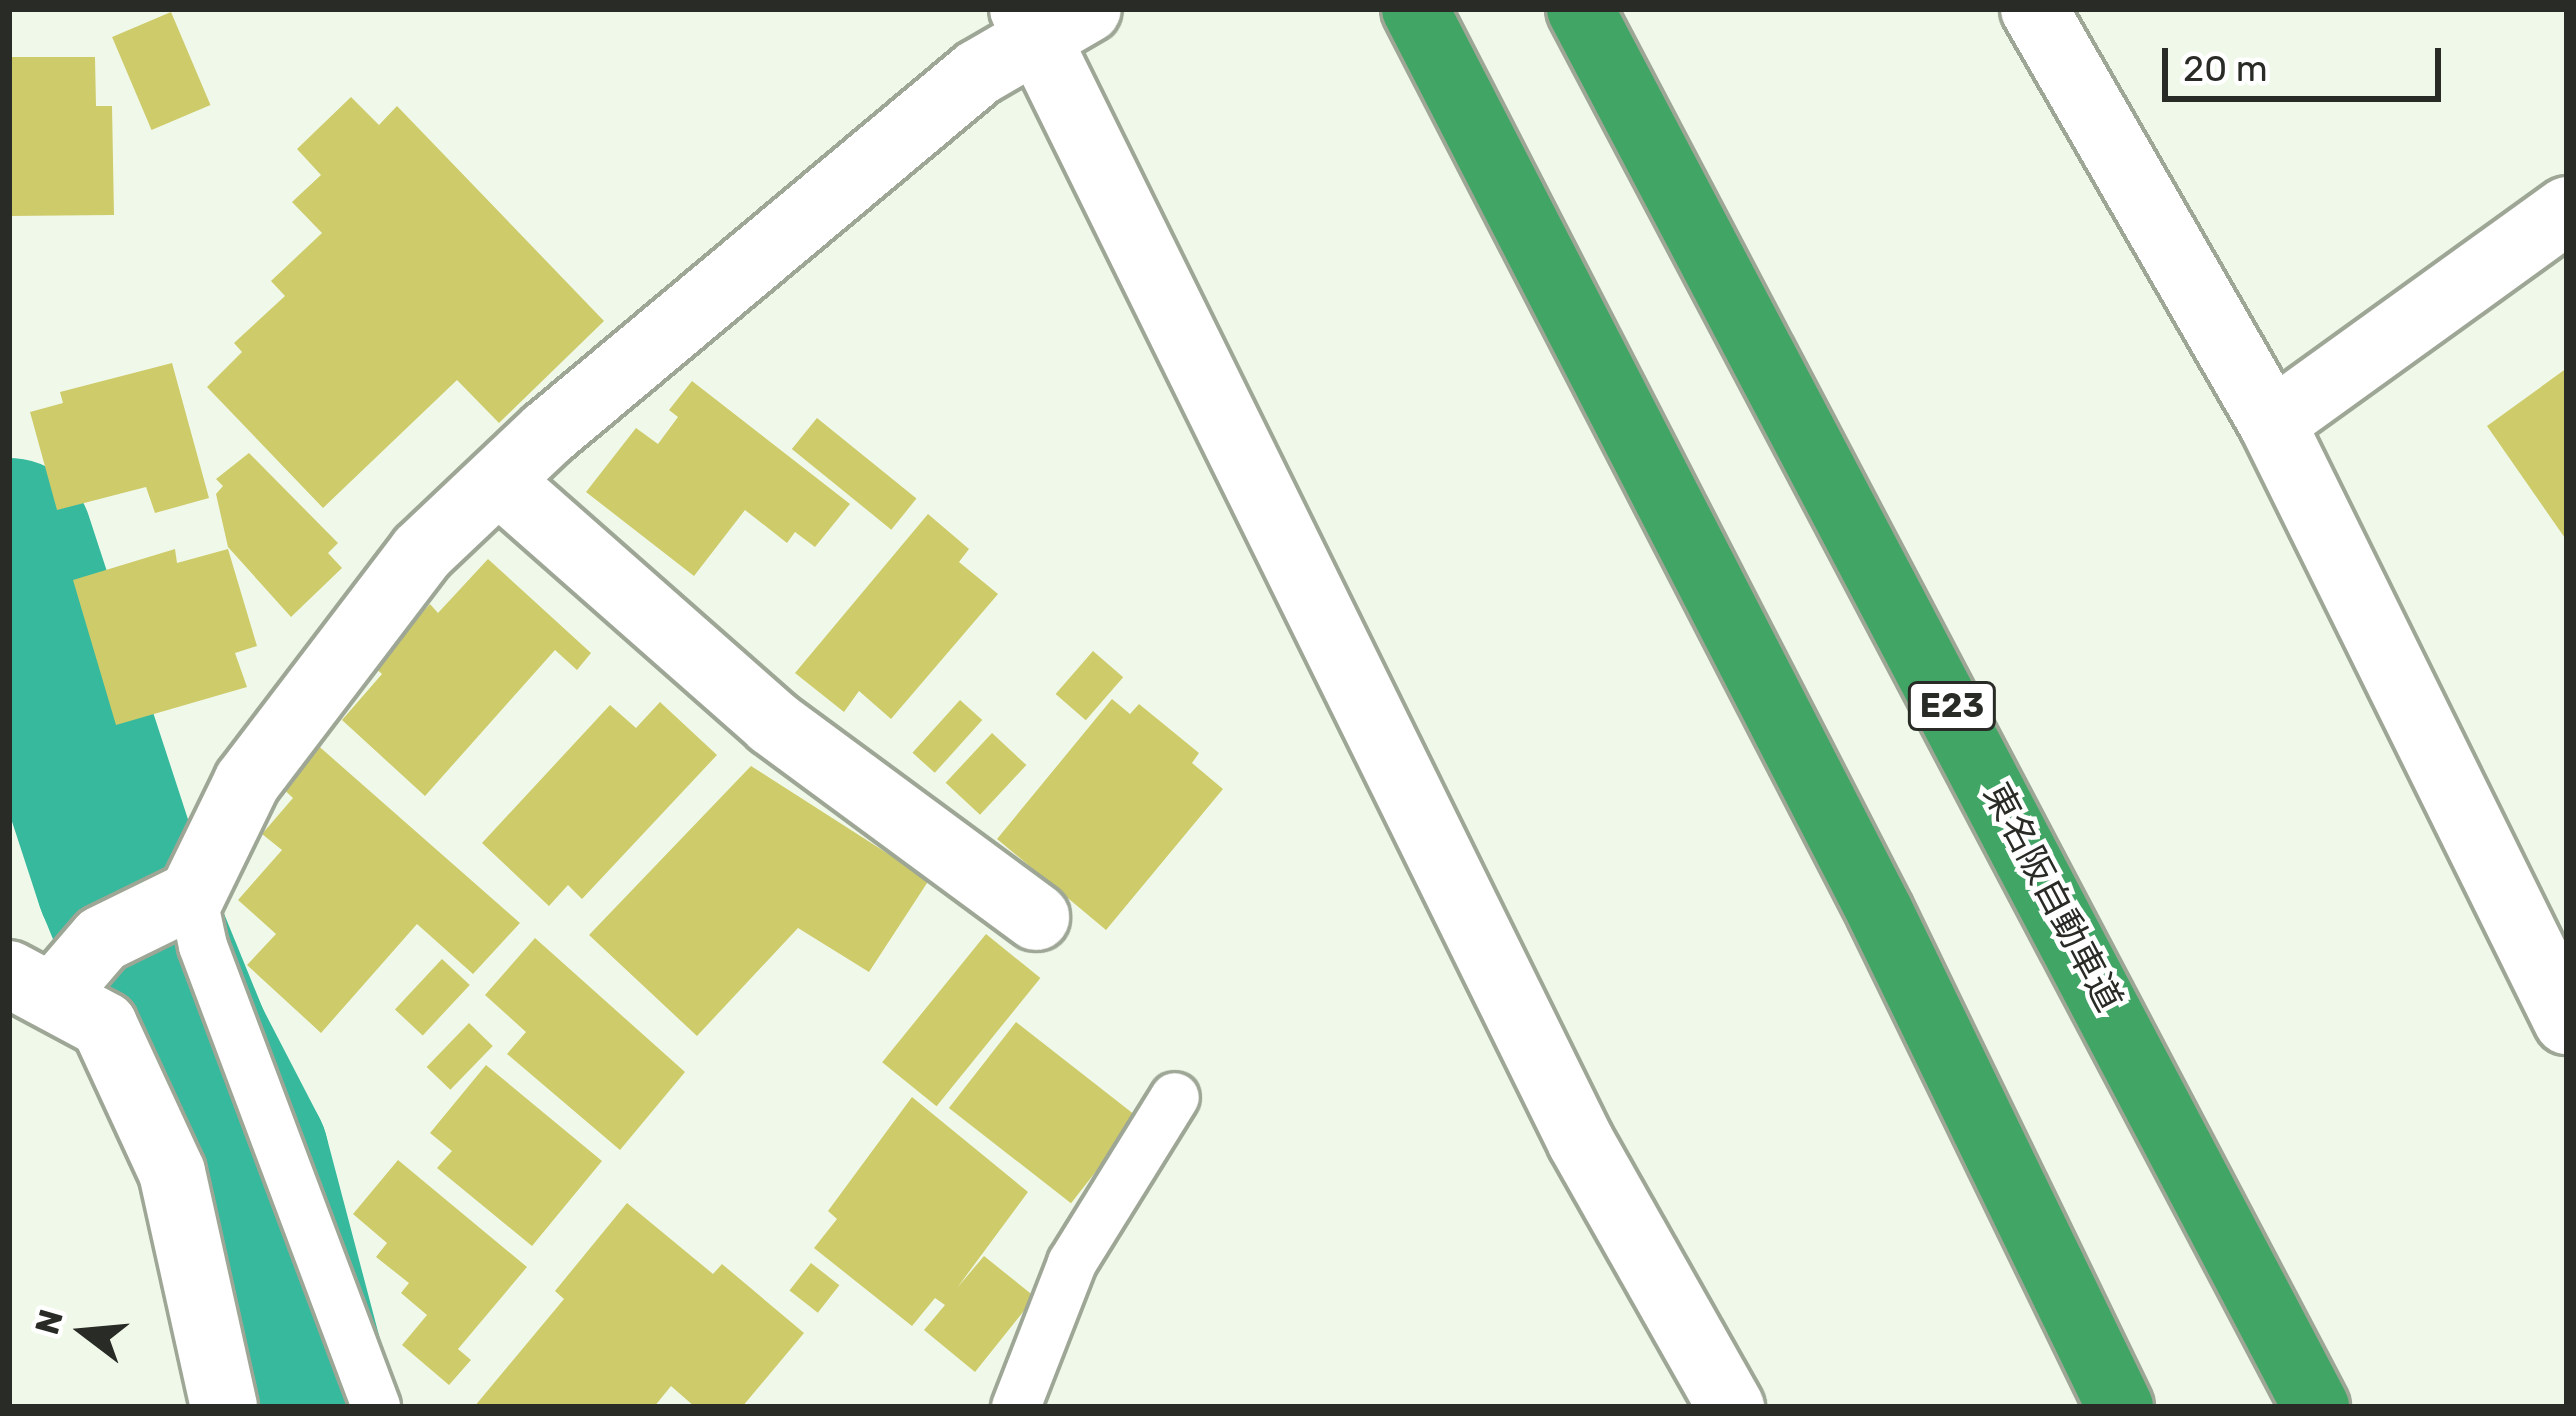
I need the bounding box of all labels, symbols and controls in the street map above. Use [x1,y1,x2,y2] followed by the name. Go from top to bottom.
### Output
[2168,24,2447,98] scale bar
[2183,47,2268,90] text: 20 m
[1907,679,1997,733] road number: E23
[1975,776,2131,1018] street label: 東名阪自動車道
[24,1272,144,1392] north arrow
[27,1305,71,1339] text: N

